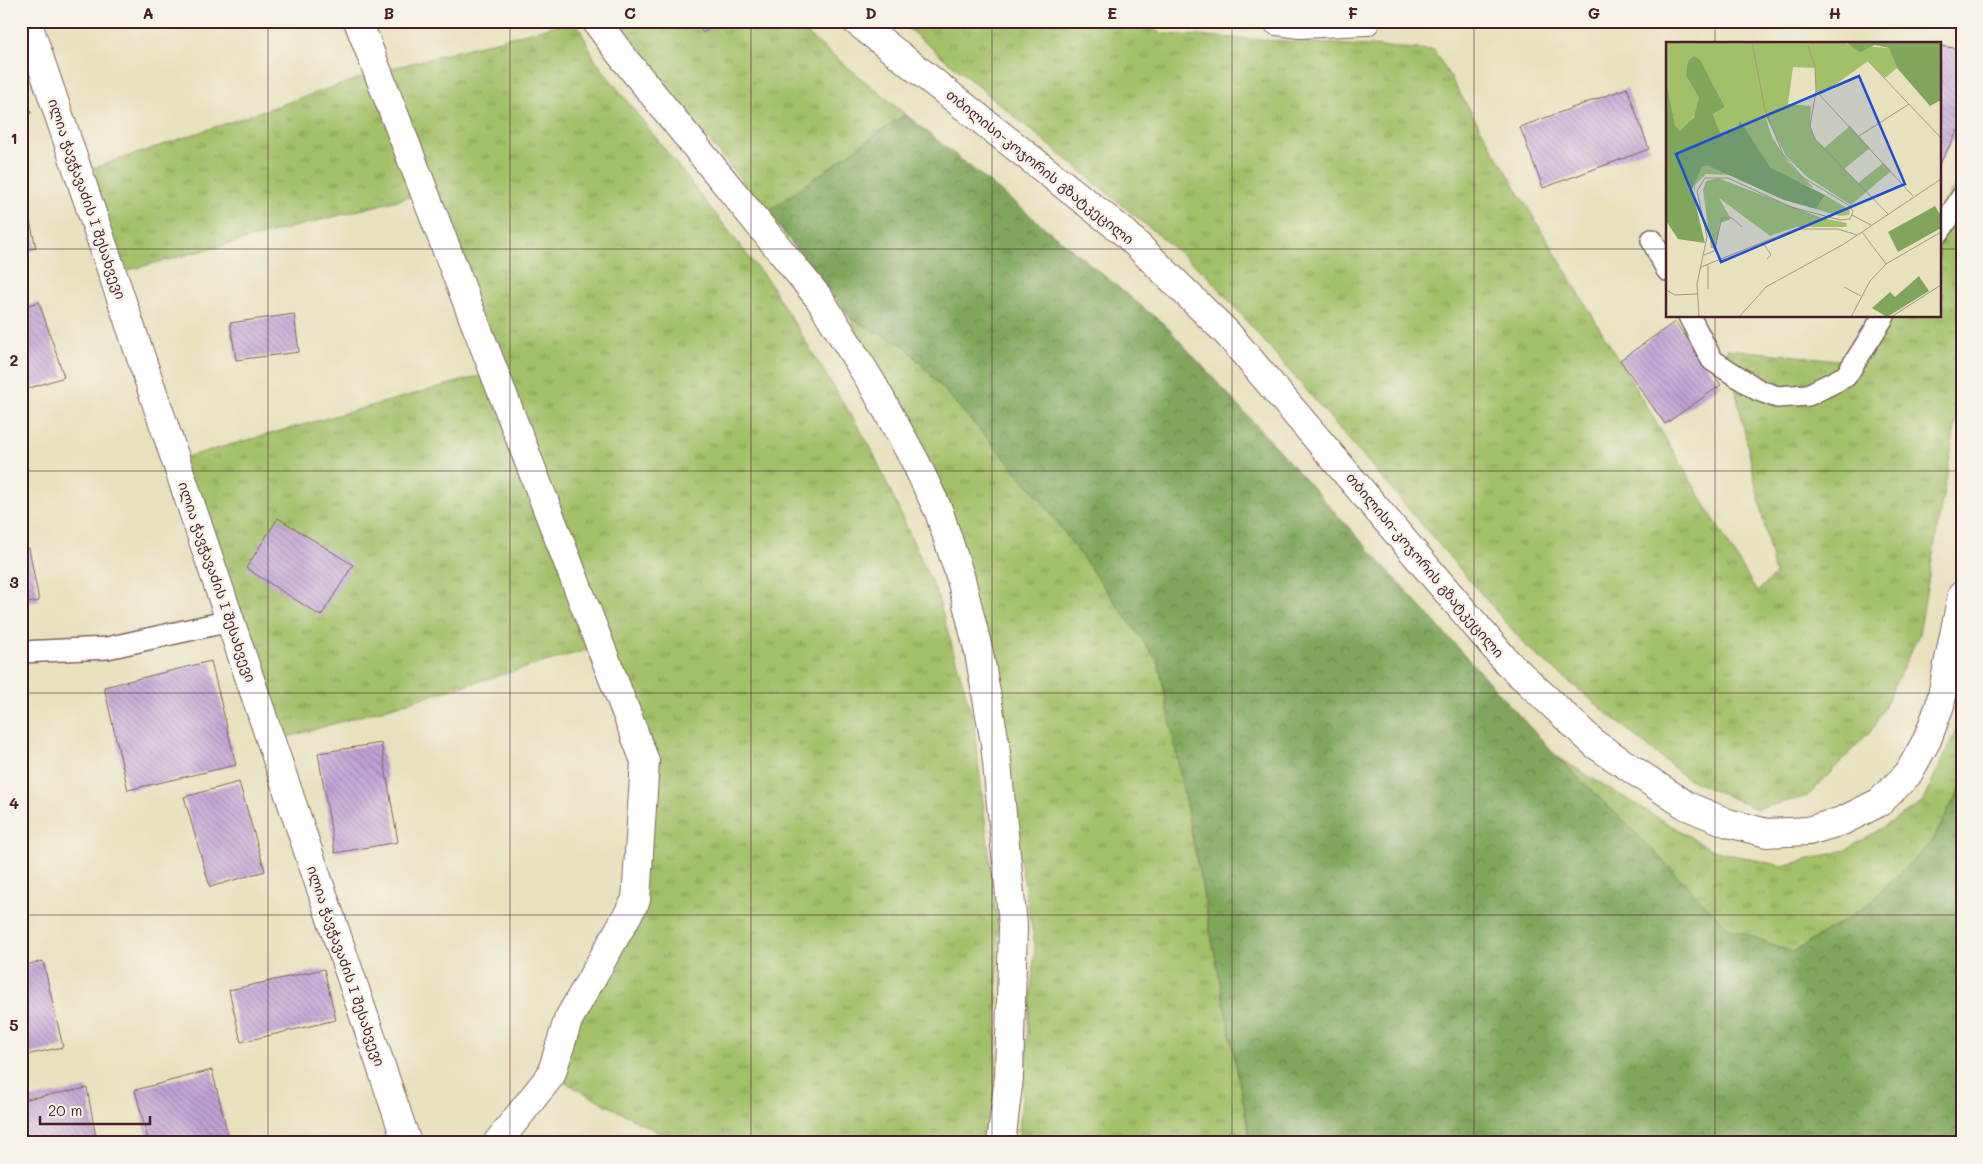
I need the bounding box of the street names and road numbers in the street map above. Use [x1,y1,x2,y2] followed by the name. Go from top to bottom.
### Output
[942,85,1138,248] street label: თბილისი-კოჯორის გზატკეცილი
[44,96,131,302] street label: ილია ჭავჭავაძის I შესახვევი
[1342,468,1509,661] street label: თბილისი-კოჯორის გზატკეცილი
[174,479,261,685] street label: ილია ჭავჭავაძის I შესახვევი
[303,863,390,1069] street label: ილია ჭავჭავაძის I შესახვევი

